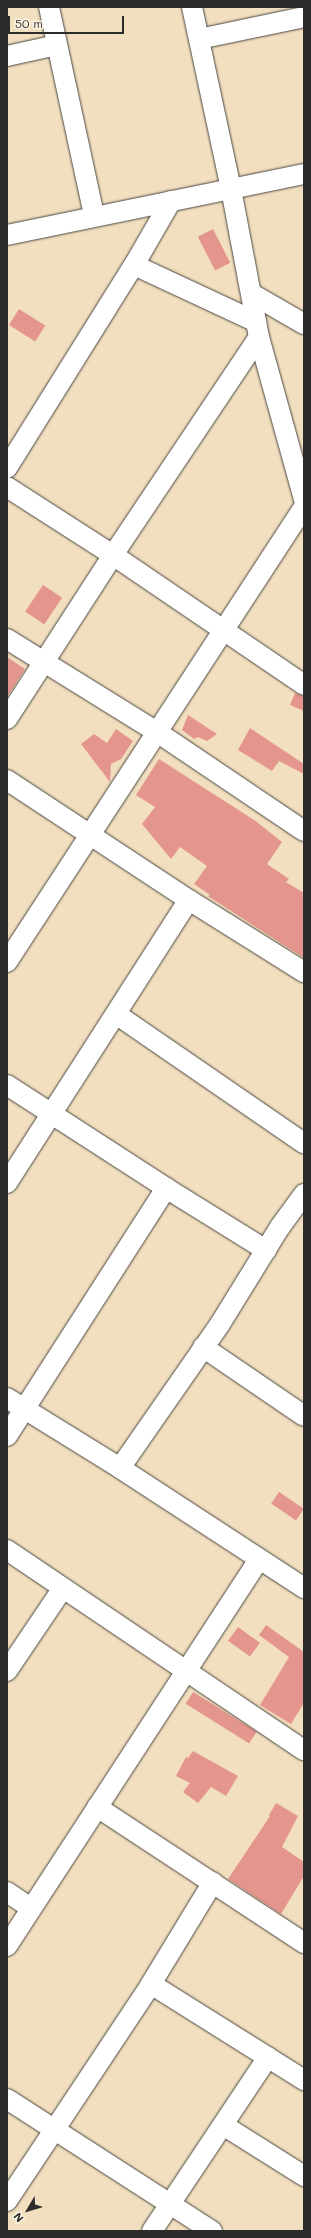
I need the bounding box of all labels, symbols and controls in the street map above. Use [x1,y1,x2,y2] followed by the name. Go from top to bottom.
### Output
[10,8,126,34] scale bar
[15,15,43,31] text: 50 m
[8,2190,48,2230] north arrow
[10,2210,27,2226] text: N

